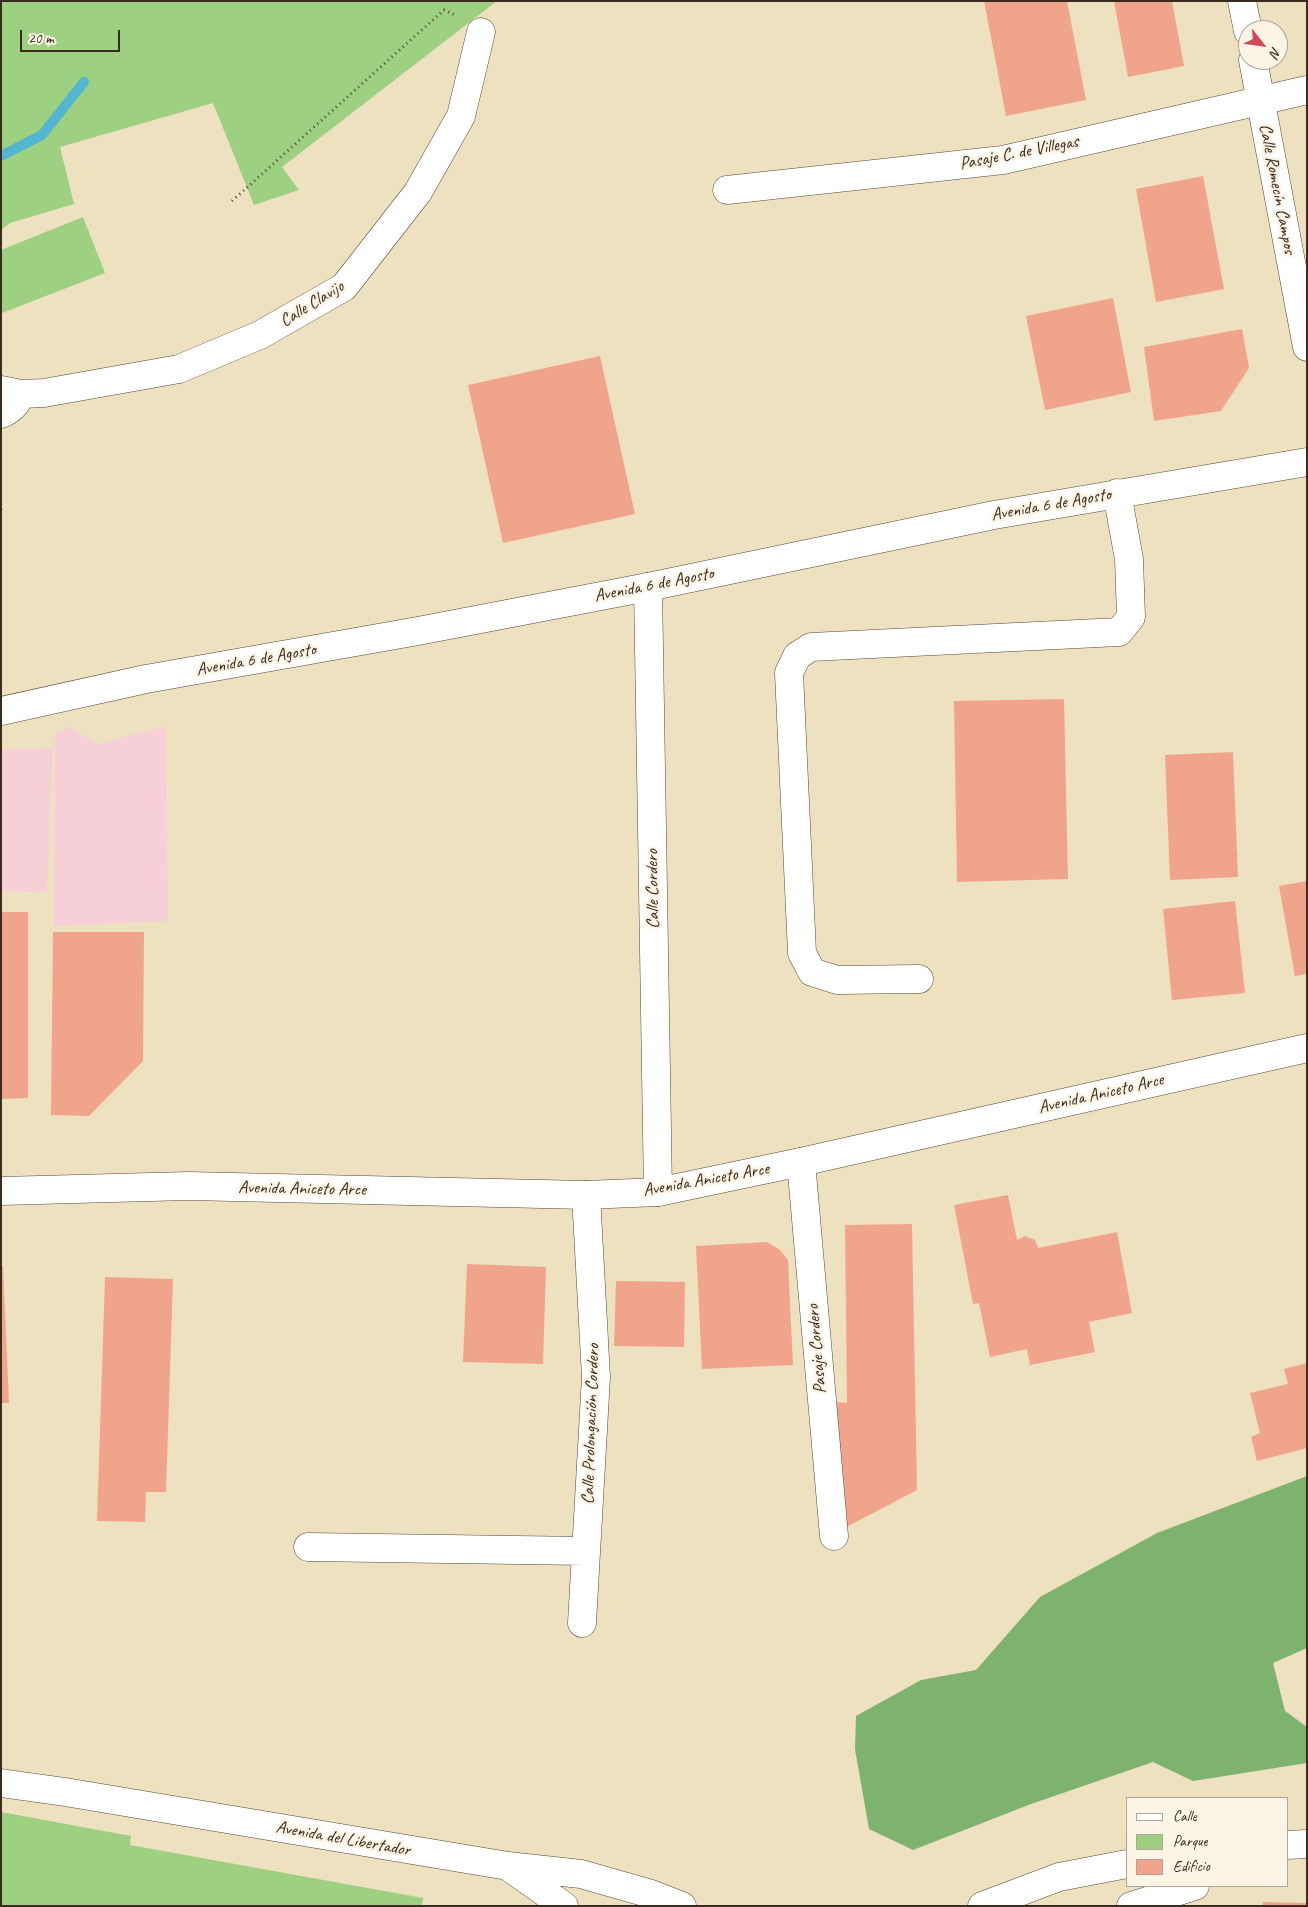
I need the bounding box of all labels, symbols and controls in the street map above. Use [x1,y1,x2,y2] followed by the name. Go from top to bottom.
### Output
[22,20,122,52] scale bar
[1238,20,1288,70] north arrow
[28,29,54,48] text: 20 m
[1266,44,1285,60] text: N
[1254,122,1300,256] street label: Calle Romecín Campos
[958,131,1080,175] street label: Pasaje C. de Villegas
[276,276,348,332] street label: Calle Clavijo
[990,484,1112,526] street label: Avenida 6 de Agosto
[593,563,715,607] street label: Avenida 6 de Agosto
[195,639,317,681] street label: Avenida 6 de Agosto
[642,849,664,929] street label: Calle Cordero
[1036,1069,1166,1119] street label: Avenida Aniceto Arce
[641,1158,771,1202] street label: Avenida Aniceto Arce
[238,1177,366,1201] street label: Avenida Aniceto Arce
[802,1303,832,1395] street label: Pasaje Cordero
[577,1343,605,1505] street label: Calle Prolongación Cordero
[1126,1797,1288,1887] legend
[1173,1807,1197,1826] text: Calle
[274,1817,412,1861] street label: Avenida del Libertador
[1173,1832,1207,1851] text: Parque
[1173,1857,1210,1876] text: Edificio

